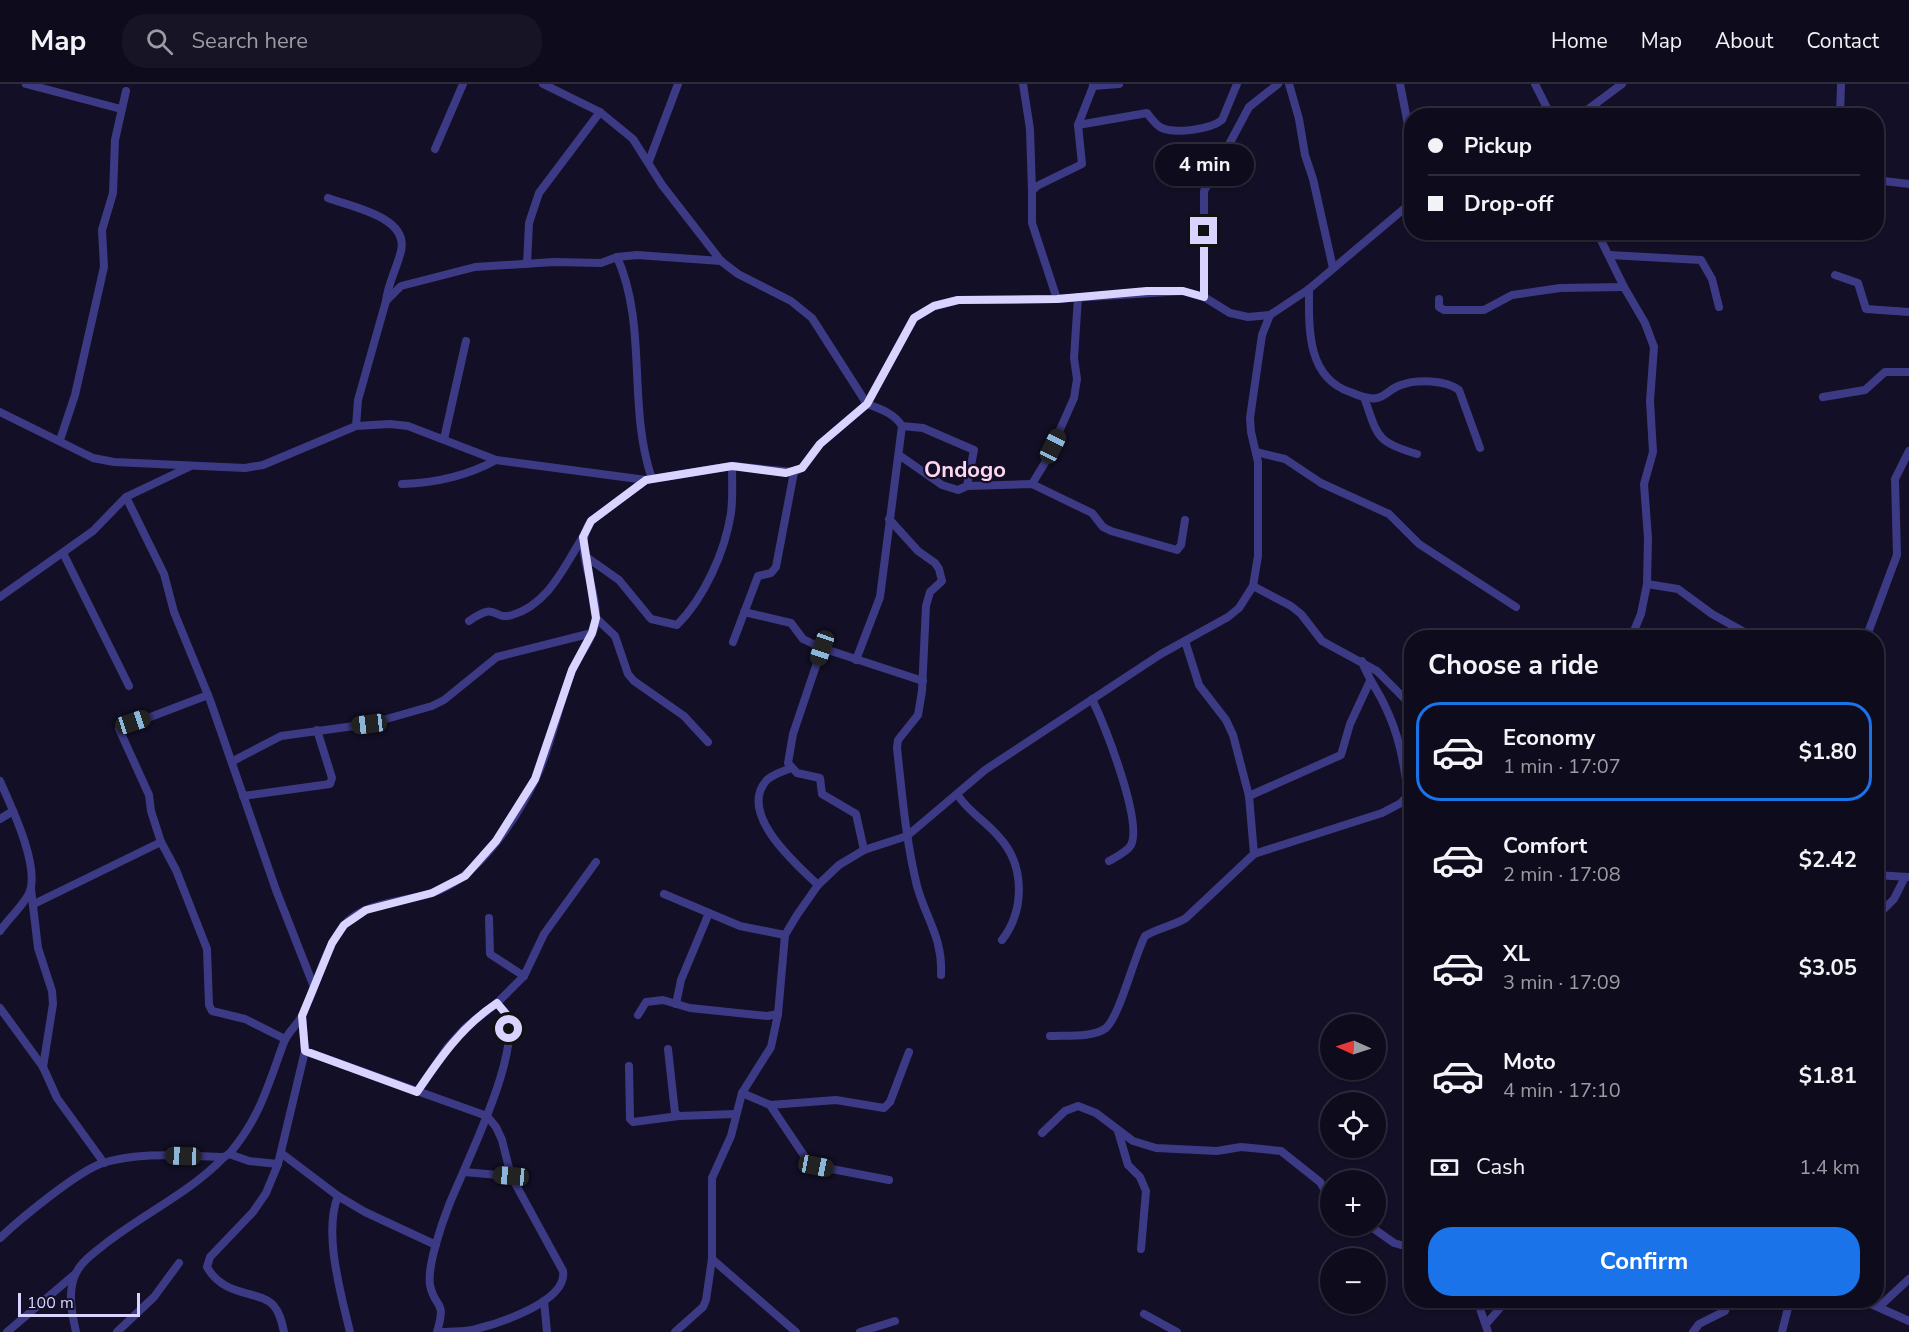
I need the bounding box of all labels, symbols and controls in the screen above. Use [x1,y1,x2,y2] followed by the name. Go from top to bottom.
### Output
[122,14,542,68] search box
[30,22,86,60] text: Map
[143,25,176,58] icon: search
[191,26,308,56] text: Search here
[1551,27,1608,55] text: Home
[1641,27,1682,55] text: Map
[1715,27,1773,55] text: About
[1806,27,1879,55] text: Contact
[1464,131,1532,161] text: Pickup
[1154,144,1254,186] callout: 4 min
[1179,151,1230,178] text: 4 min
[1464,189,1553,219] text: Drop-off
[1190,217,1217,244] route end
[1037,426,1069,466] car
[924,455,1006,485] district label: Ondogo
[808,628,836,668] car
[1428,647,1599,684] text: Choose a ride
[113,708,153,736] car
[350,713,388,735] car
[1503,723,1595,753] text: Economy
[1431,725,1485,779] icon: car
[1799,737,1857,767] text: $1.80
[1503,753,1621,780] text: 1 min · 17:07
[1503,831,1587,861] text: Comfort
[1431,833,1485,887] icon: car
[1799,845,1857,875] text: $2.42
[1503,861,1621,888] text: 2 min · 17:08
[1503,939,1530,969] text: XL
[1431,941,1485,995] icon: car
[1799,953,1857,983] text: $3.05
[1503,969,1621,996] text: 3 min · 17:09
[1320,1014,1386,1080] north arrow
[1320,1014,1386,1314] map controls
[495,1015,522,1042] route start
[1503,1047,1556,1077] text: Moto
[1431,1049,1485,1103] icon: car
[1799,1061,1857,1091] text: $1.81
[1503,1077,1621,1104] text: 4 min · 17:10
[1320,1092,1386,1158] button: locate
[165,1146,201,1166] car
[1428,1151,1461,1184] icon: cash
[1476,1152,1525,1182] text: Cash
[797,1154,835,1178] car
[1799,1154,1860,1181] text: 1.4 km
[492,1165,530,1187] car
[1320,1170,1386,1236] button: +
[1428,1227,1860,1296] button: Confirm
[1320,1248,1386,1314] button: −
[18,1290,140,1318] scale bar
[27,1292,74,1314] text: 100 m

